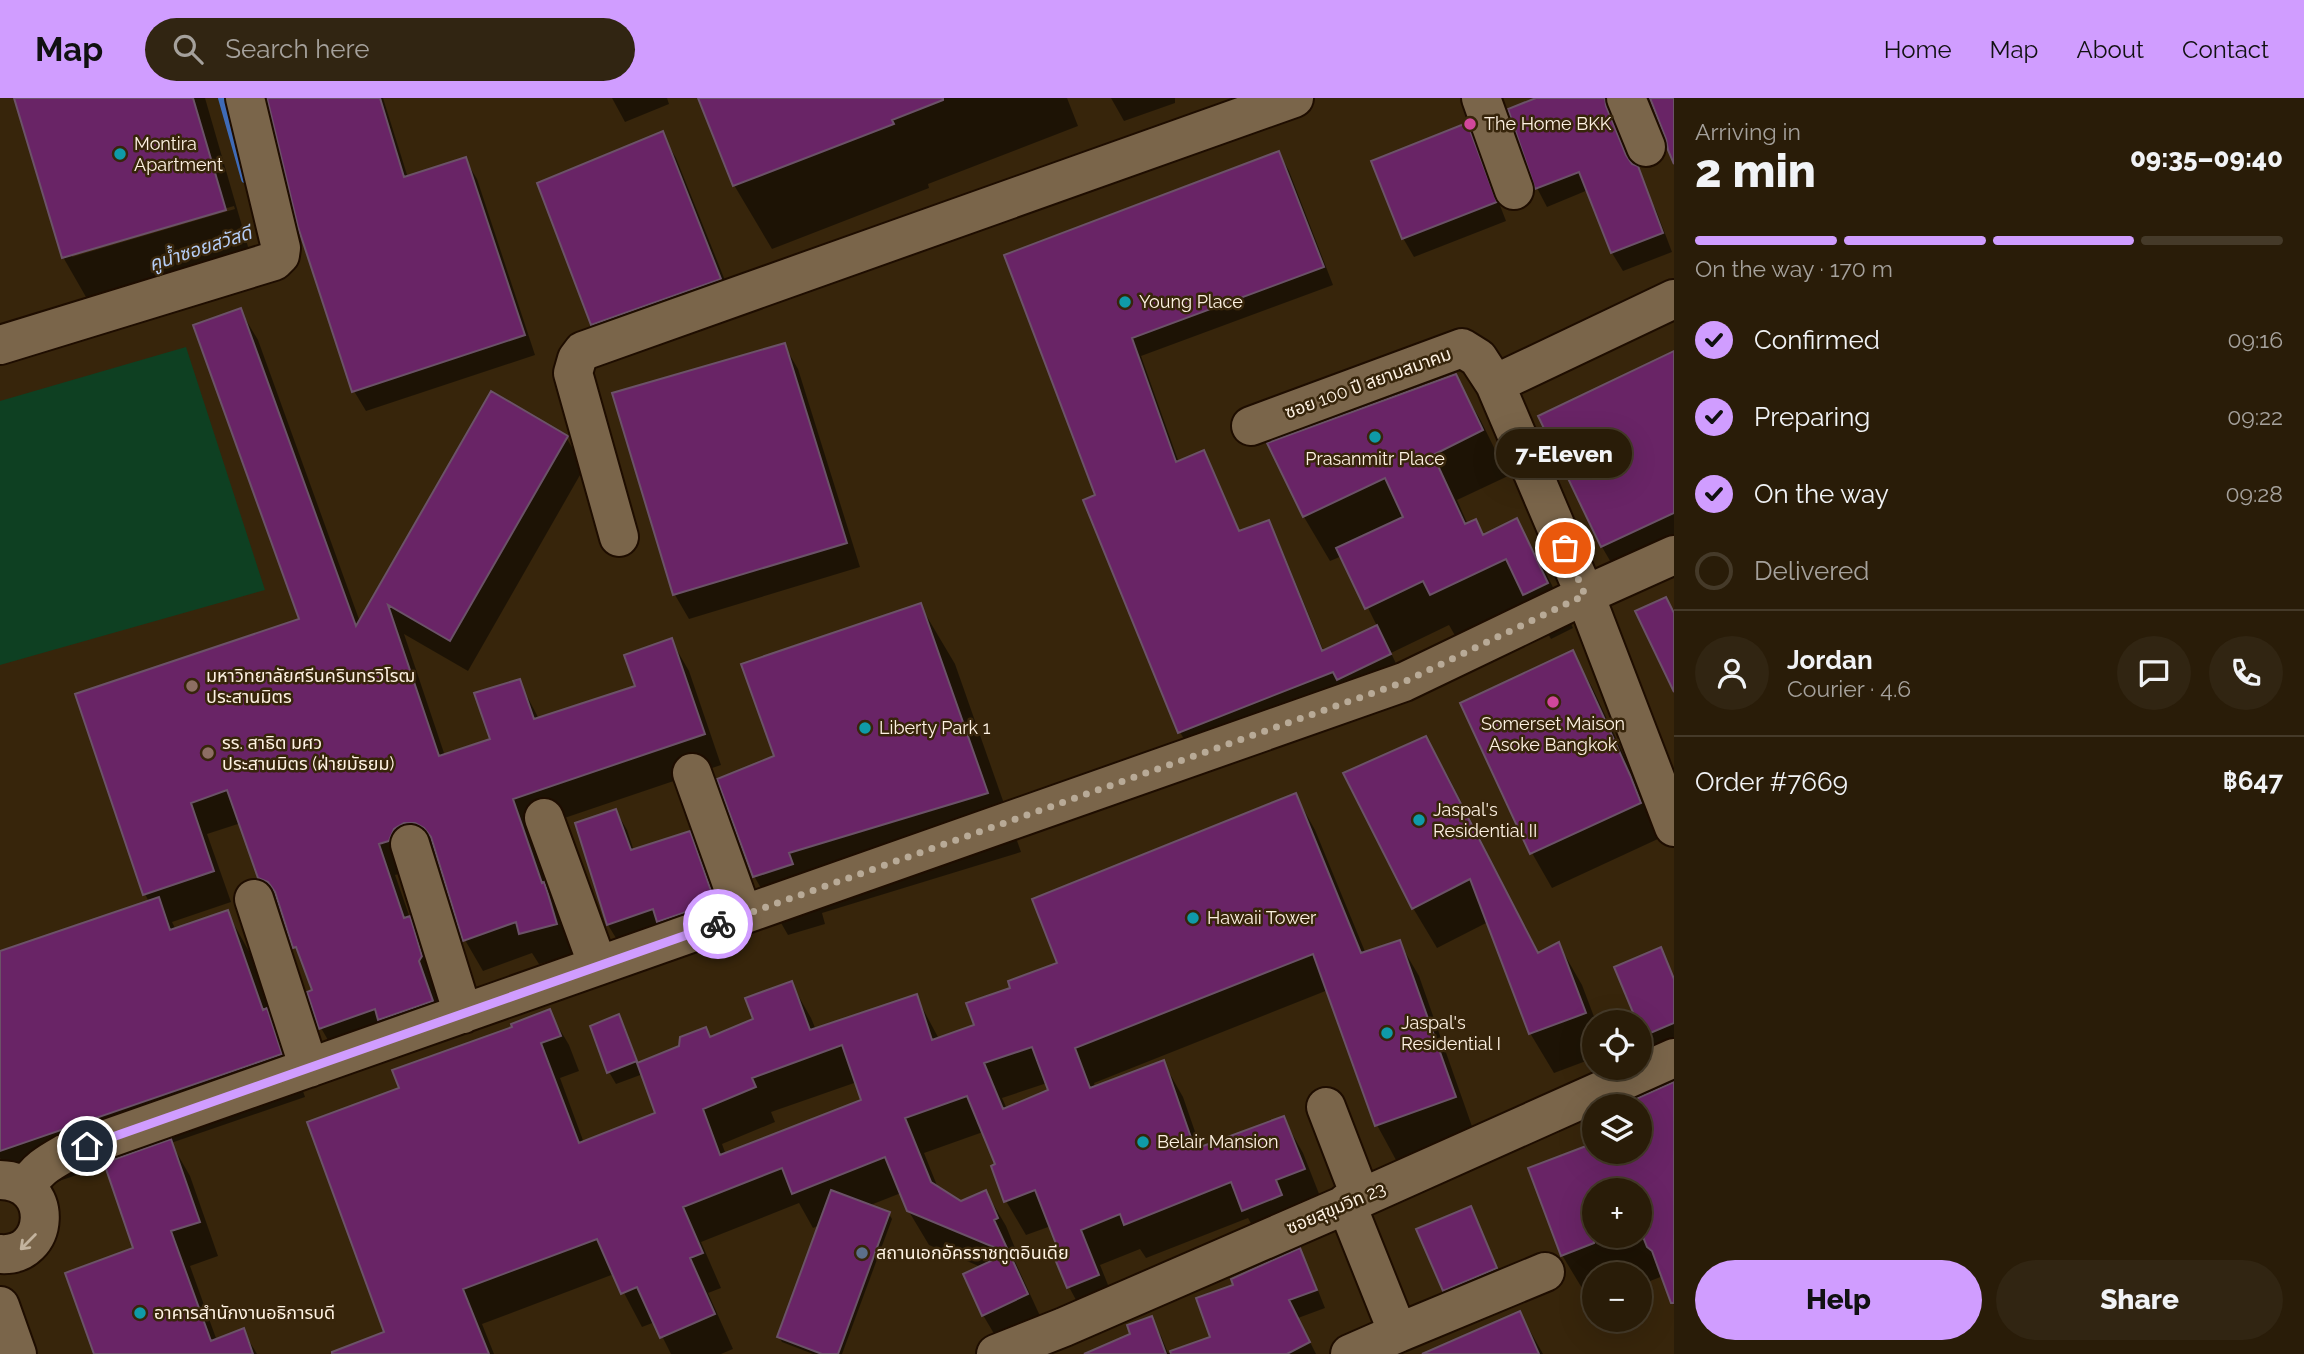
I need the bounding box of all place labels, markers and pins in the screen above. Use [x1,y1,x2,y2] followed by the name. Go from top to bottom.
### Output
[1484,113,1612,134] place label: The Home BKK
[1462,116,1478,132] marker: The Home BKK
[134,133,223,175] place label: Montira Apartment
[112,146,128,162] marker: Montira Apartment
[1139,291,1243,312] place label: Young Place
[1117,294,1133,310] marker: Young Place
[1367,429,1383,445] marker: Prasanmitr Place
[1497,429,1633,478] callout: 7-Eleven
[1305,448,1445,469] place label: Prasanmitr Place
[1535,518,1595,578] pin
[206,665,415,707] place label: มหาวิทยาลัยศรีนครินทรวิโรฒ ประสานมิตร
[184,678,200,694] marker: มหาวิทยาลัยศรีนครินทรวิโรฒ ประสานมิตร
[1545,694,1561,710] marker: Somerset Maison Asoke Bangkok
[1481,713,1625,755] place label: Somerset Maison Asoke Bangkok
[879,717,991,738] place label: Liberty Park 1
[857,720,873,736] marker: Liberty Park 1
[222,732,394,774] place label: รร. สาธิต มศว ประสานมิตร (ฝ่ายมัธยม)
[200,745,216,761] marker: รร. สาธิต มศว ประสานมิตร (ฝ่ายมัธยม)
[1433,799,1537,841] place label: Jaspal's Residential II
[1411,812,1427,828] marker: Jaspal's Residential II
[1207,907,1317,928] place label: Hawaii Tower
[1185,910,1201,926] marker: Hawaii Tower
[1401,1012,1501,1054] place label: Jaspal's Residential I
[1379,1025,1395,1041] marker: Jaspal's Residential I
[57,1116,117,1176] pin
[1157,1131,1279,1152] place label: Belair Mansion
[1135,1134,1151,1150] marker: Belair Mansion
[876,1242,1069,1265] place label: สถานเอกอัครราชทูตอินเดีย
[854,1245,870,1261] marker: สถานเอกอัครราชทูตอินเดีย
[154,1302,335,1323] place label: อาคารสำนักงานอธิการบดี
[132,1305,148,1321] marker: อาคารสำนักงานอธิการบดี

